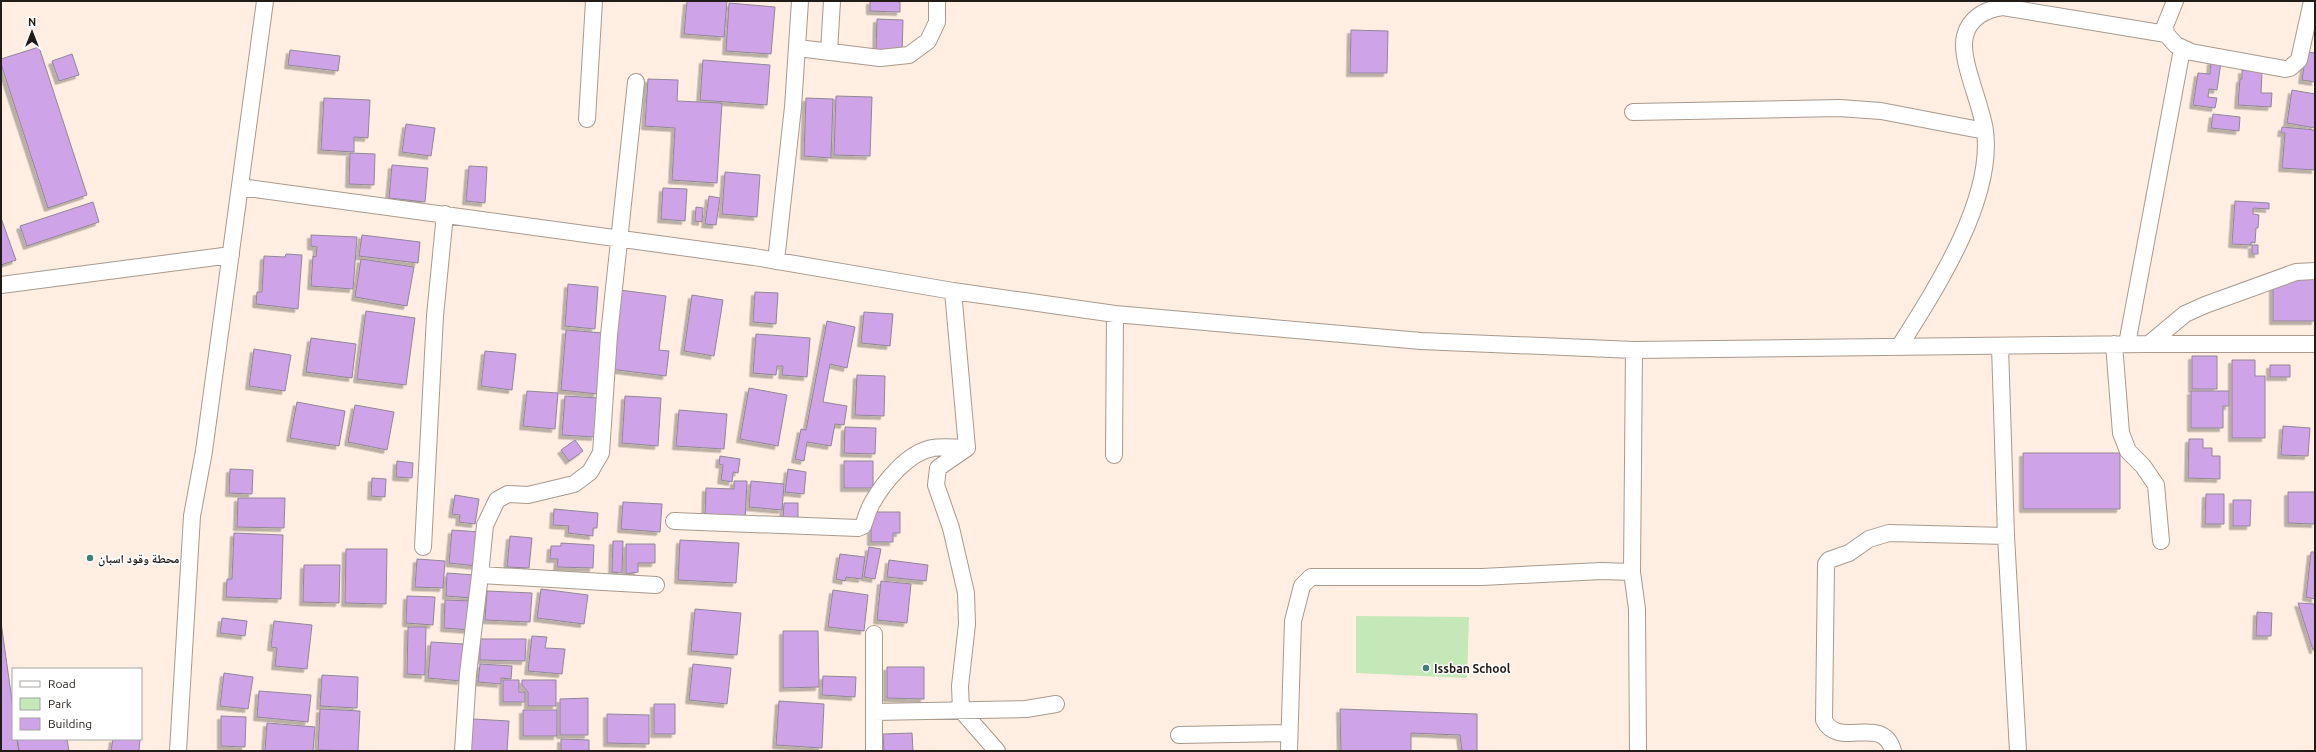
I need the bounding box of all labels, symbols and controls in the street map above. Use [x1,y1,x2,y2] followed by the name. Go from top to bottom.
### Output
[12,12,52,52] north arrow
[28,16,36,28] text: N
[98,552,180,567] place label: محطة وقود اسبان
[85,553,95,563] marker: محطة وقود اسبان
[1434,662,1511,675] place label: Issban School
[1421,663,1431,673] marker: Issban School
[12,668,142,740] legend
[48,677,76,690] text: Road
[48,697,72,710] text: Park
[48,717,92,730] text: Building

